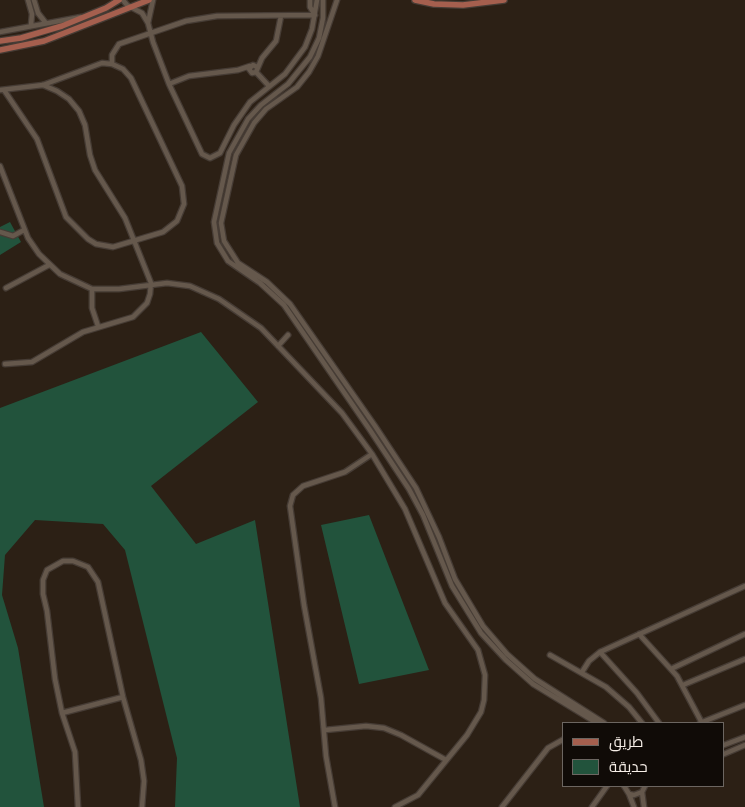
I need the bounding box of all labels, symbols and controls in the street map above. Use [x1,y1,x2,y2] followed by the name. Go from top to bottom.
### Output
[562,722,725,787] legend
[609,732,643,750] text: طريق
[609,757,648,775] text: حديقة

